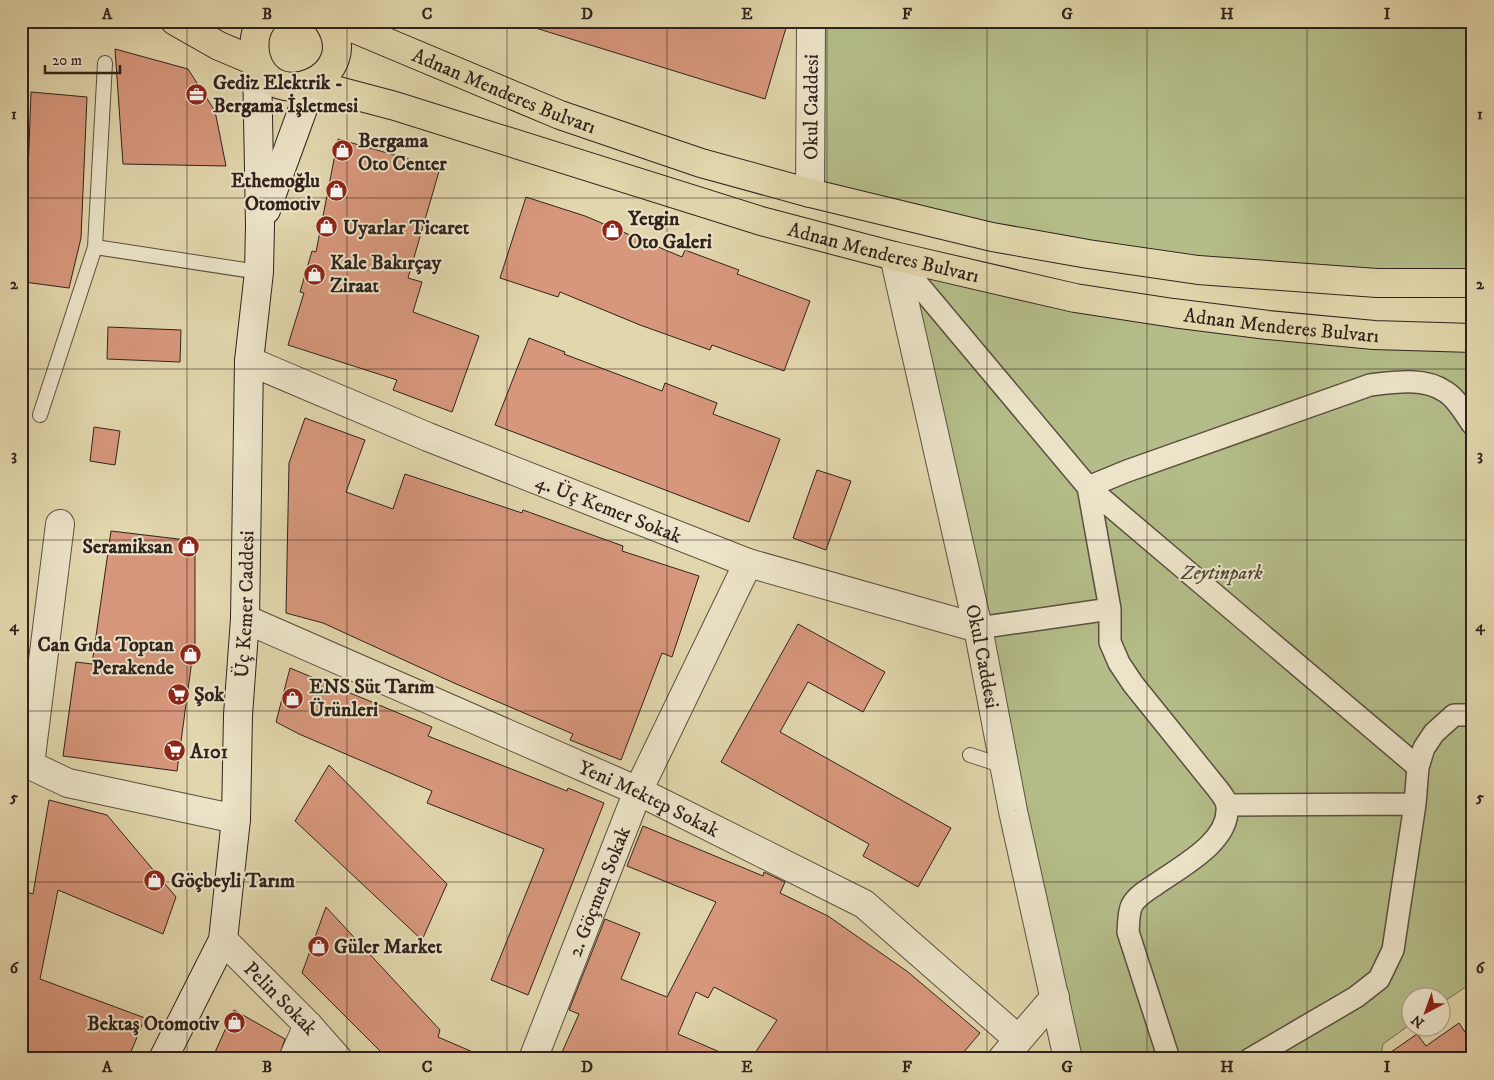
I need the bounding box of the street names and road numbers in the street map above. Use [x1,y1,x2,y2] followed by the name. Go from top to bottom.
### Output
[408,43,599,140] street label: Adnan Menderes Bulvarı
[799,54,825,160] street label: Okul Caddesi
[785,218,981,289] street label: Adnan Menderes Bulvarı
[1182,303,1379,349] street label: Adnan Menderes Bulvarı
[532,470,685,550] street label: 4. Üç Kemer Sokak
[230,530,260,679] street label: Üç Kemer Caddesi
[959,602,1004,711] street label: Okul Caddesi
[574,755,723,844] street label: Yeni Mektep Sokak
[563,823,637,961] street label: 2. Göçmen Sokak
[238,957,322,1041] street label: Pelin Sokak

